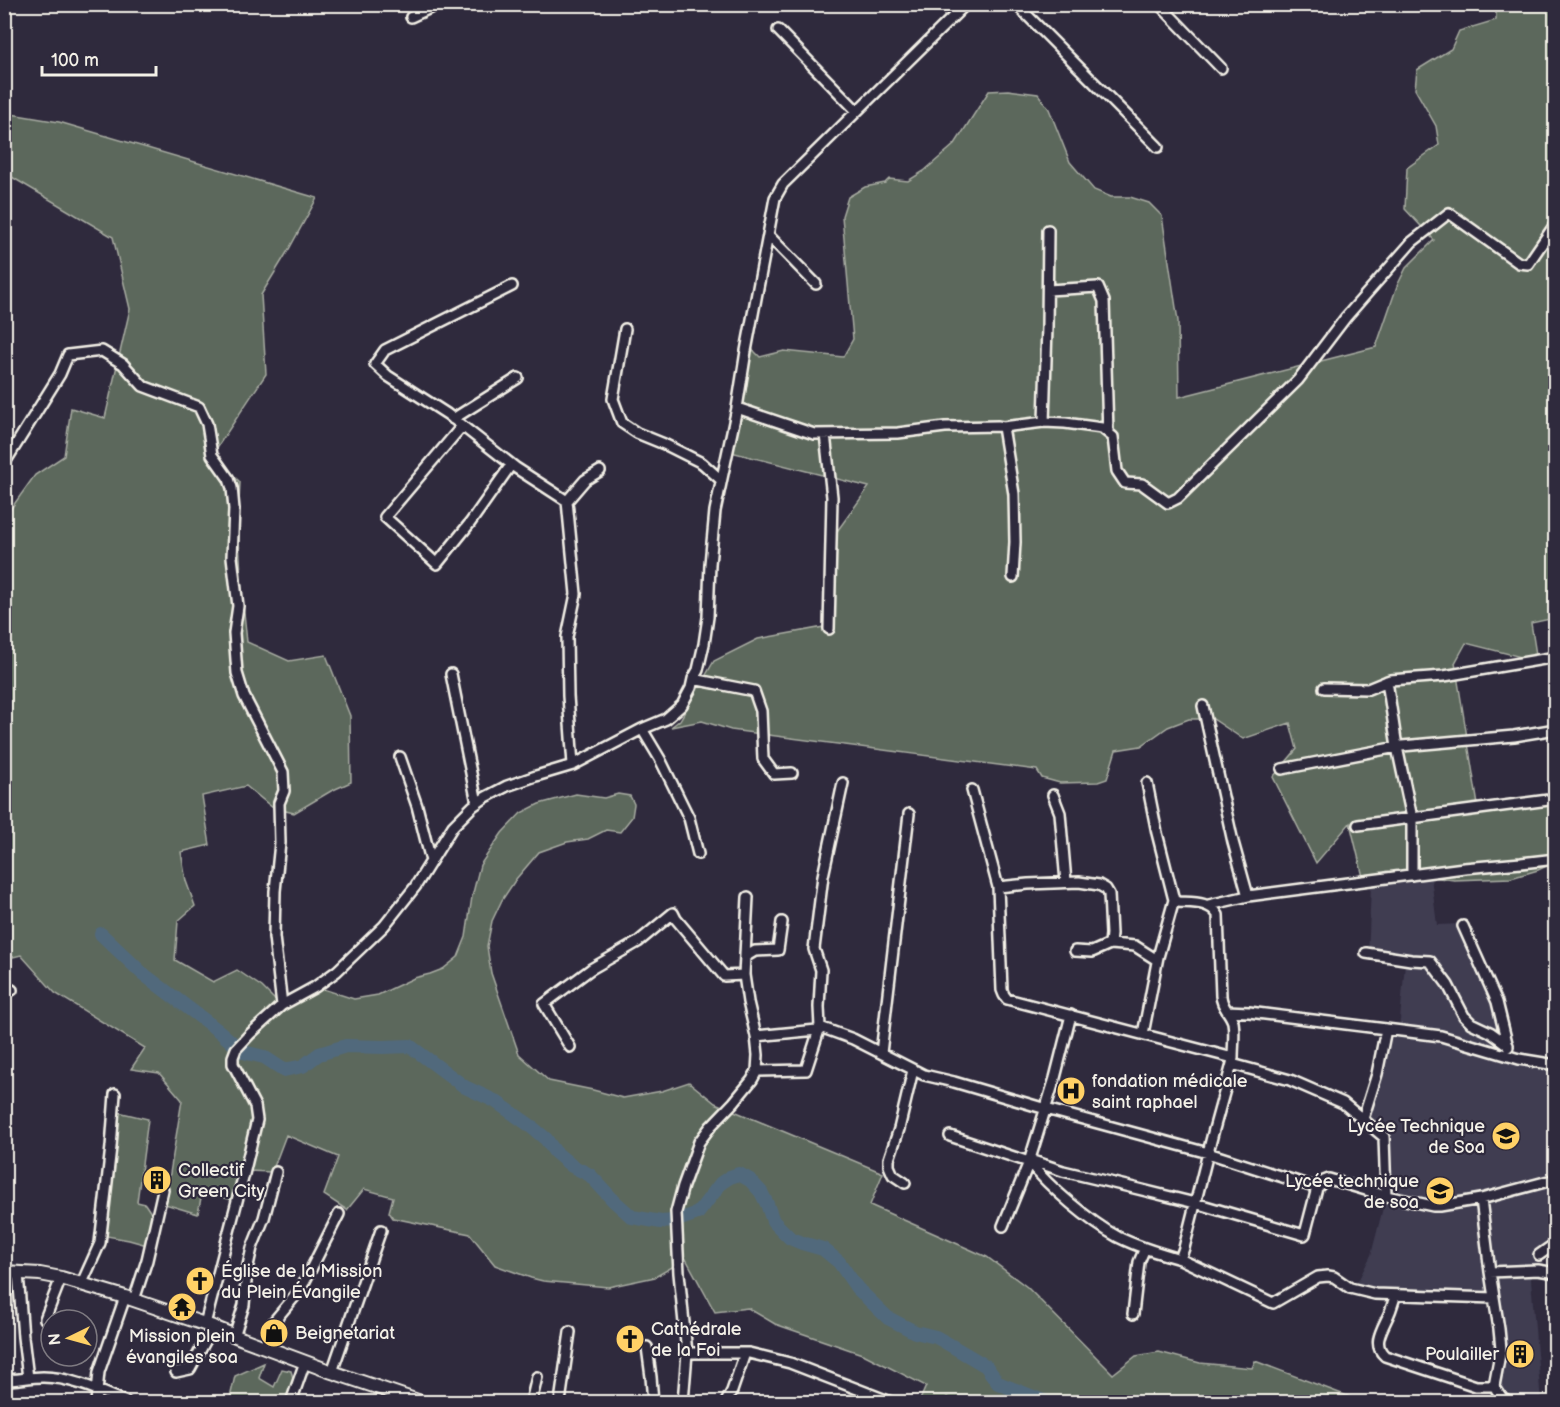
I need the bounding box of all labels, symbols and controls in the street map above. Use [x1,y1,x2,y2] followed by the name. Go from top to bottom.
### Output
[42,39,156,77] scale bar
[51,50,99,71] text: 100 m
[1092,1071,1248,1113] place label: fondation médicale saint raphael
[1055,1075,1087,1107] hospital icon: fondation médicale saint raphael
[1348,1116,1485,1158] place label: Lycée Technique de Soa
[1490,1120,1522,1152] school or university icon: Lycée Technique de Soa
[178,1160,266,1202] place label: Collectif Green City
[141,1164,173,1196] building icon: Collectif Green City
[1285,1171,1419,1213] place label: Lycée technique de soa
[1424,1175,1456,1207] school or university icon: Lycée technique de soa
[221,1259,382,1303] place label: Église de la Mission du Plein Évangile
[184,1265,216,1297] church icon: Église de la Mission du Plein Évangile
[166,1291,198,1323] temple icon: Mission plein évangiles soa
[39,1308,99,1368] north arrow
[258,1317,290,1349] shop icon: Beignetariat
[651,1319,742,1361] place label: Cathédrale de la Foi
[295,1323,395,1344] place label: Beignetariat
[614,1323,646,1355] church icon: Cathédrale de la Foi
[126,1326,238,1368] place label: Mission plein évangiles soa
[46,1332,66,1346] text: N
[1504,1338,1536,1370] building icon: Poulailler
[1425,1344,1499,1365] place label: Poulailler

